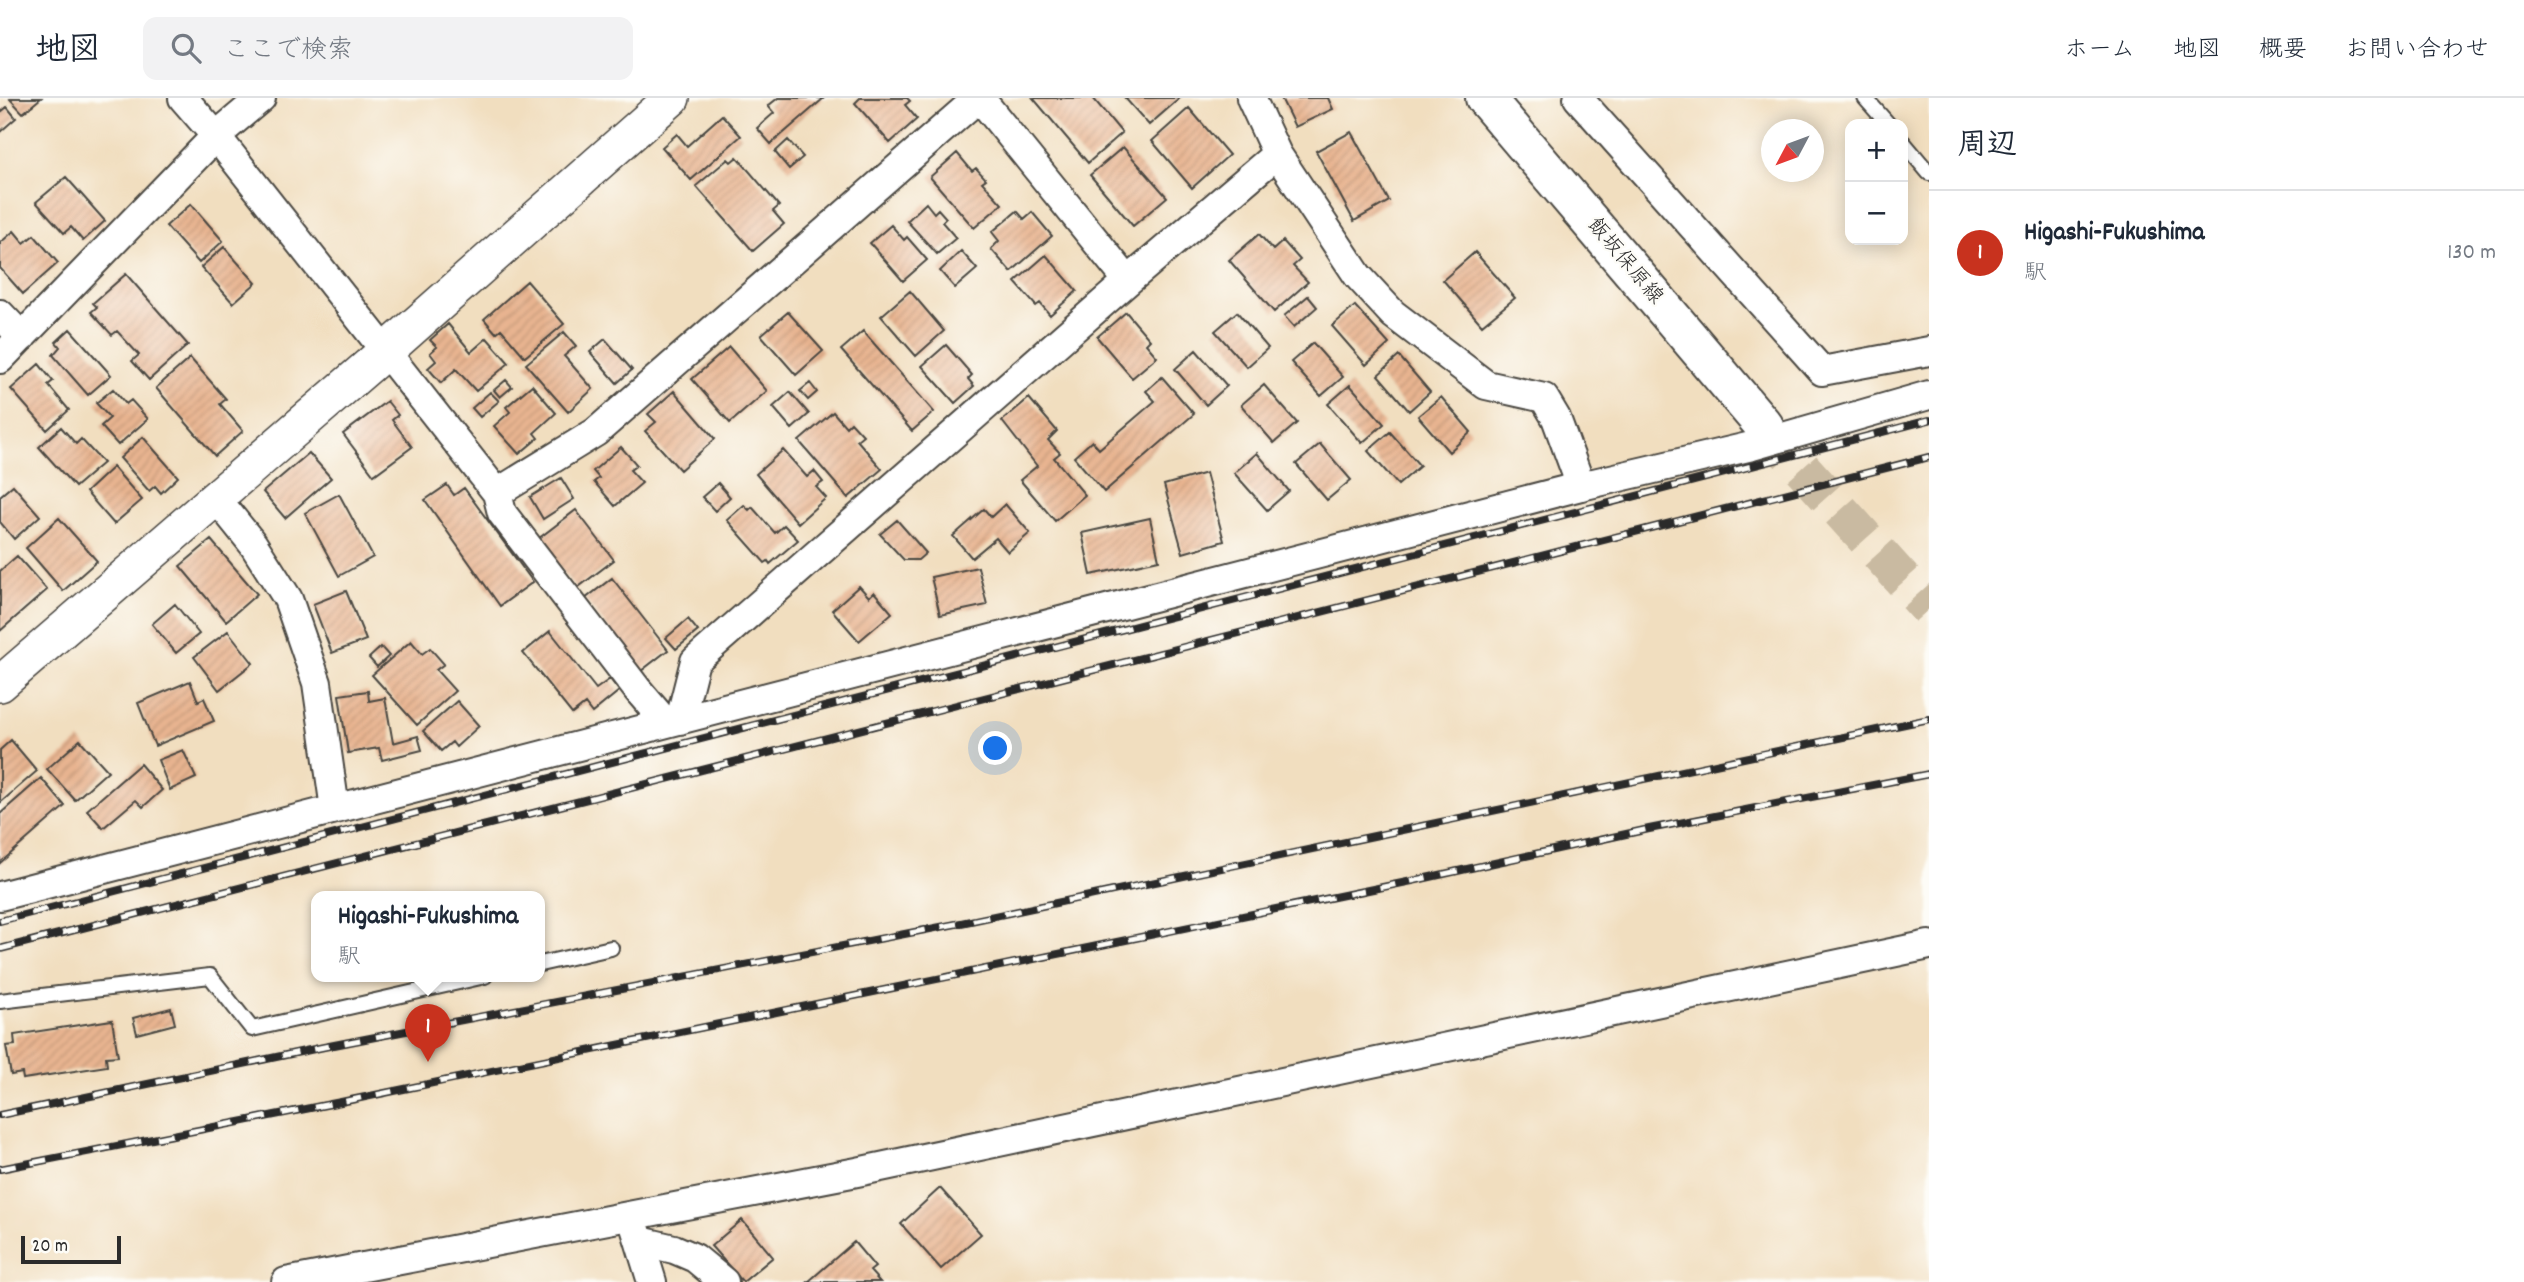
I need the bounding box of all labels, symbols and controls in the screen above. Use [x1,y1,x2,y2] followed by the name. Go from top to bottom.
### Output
[143,17,633,80] search box
[35,29,101,76] text: 地図
[167,29,205,67] icon: search
[223,33,353,70] text: ここで検索
[2064,34,2135,68] text: ホーム
[2173,34,2221,68] text: 地図
[2259,34,2307,68] text: 概要
[2345,34,2489,68] text: お問い合わせ
[1761,119,1824,182] north arrow
[1845,119,1908,245] map controls
[1845,119,1908,182] button: +
[1957,126,2017,169] text: 周辺
[1845,182,1908,245] button: −
[1579,212,1669,312] street label: 飯坂保原線
[2024,215,2205,252] text: Higashi-Fukushima
[1977,237,1983,270] text: 1
[2447,237,2496,270] text: 130 m
[2024,258,2047,291] text: 駅
[978,731,1012,765] your location
[311,891,545,982] popup
[338,899,518,936] text: Higashi-Fukushima
[338,942,361,975] text: 駅
[405,1004,451,1062] pin: 1
[21,1233,121,1265] scale bar
[32,1234,68,1261] text: 20 m

